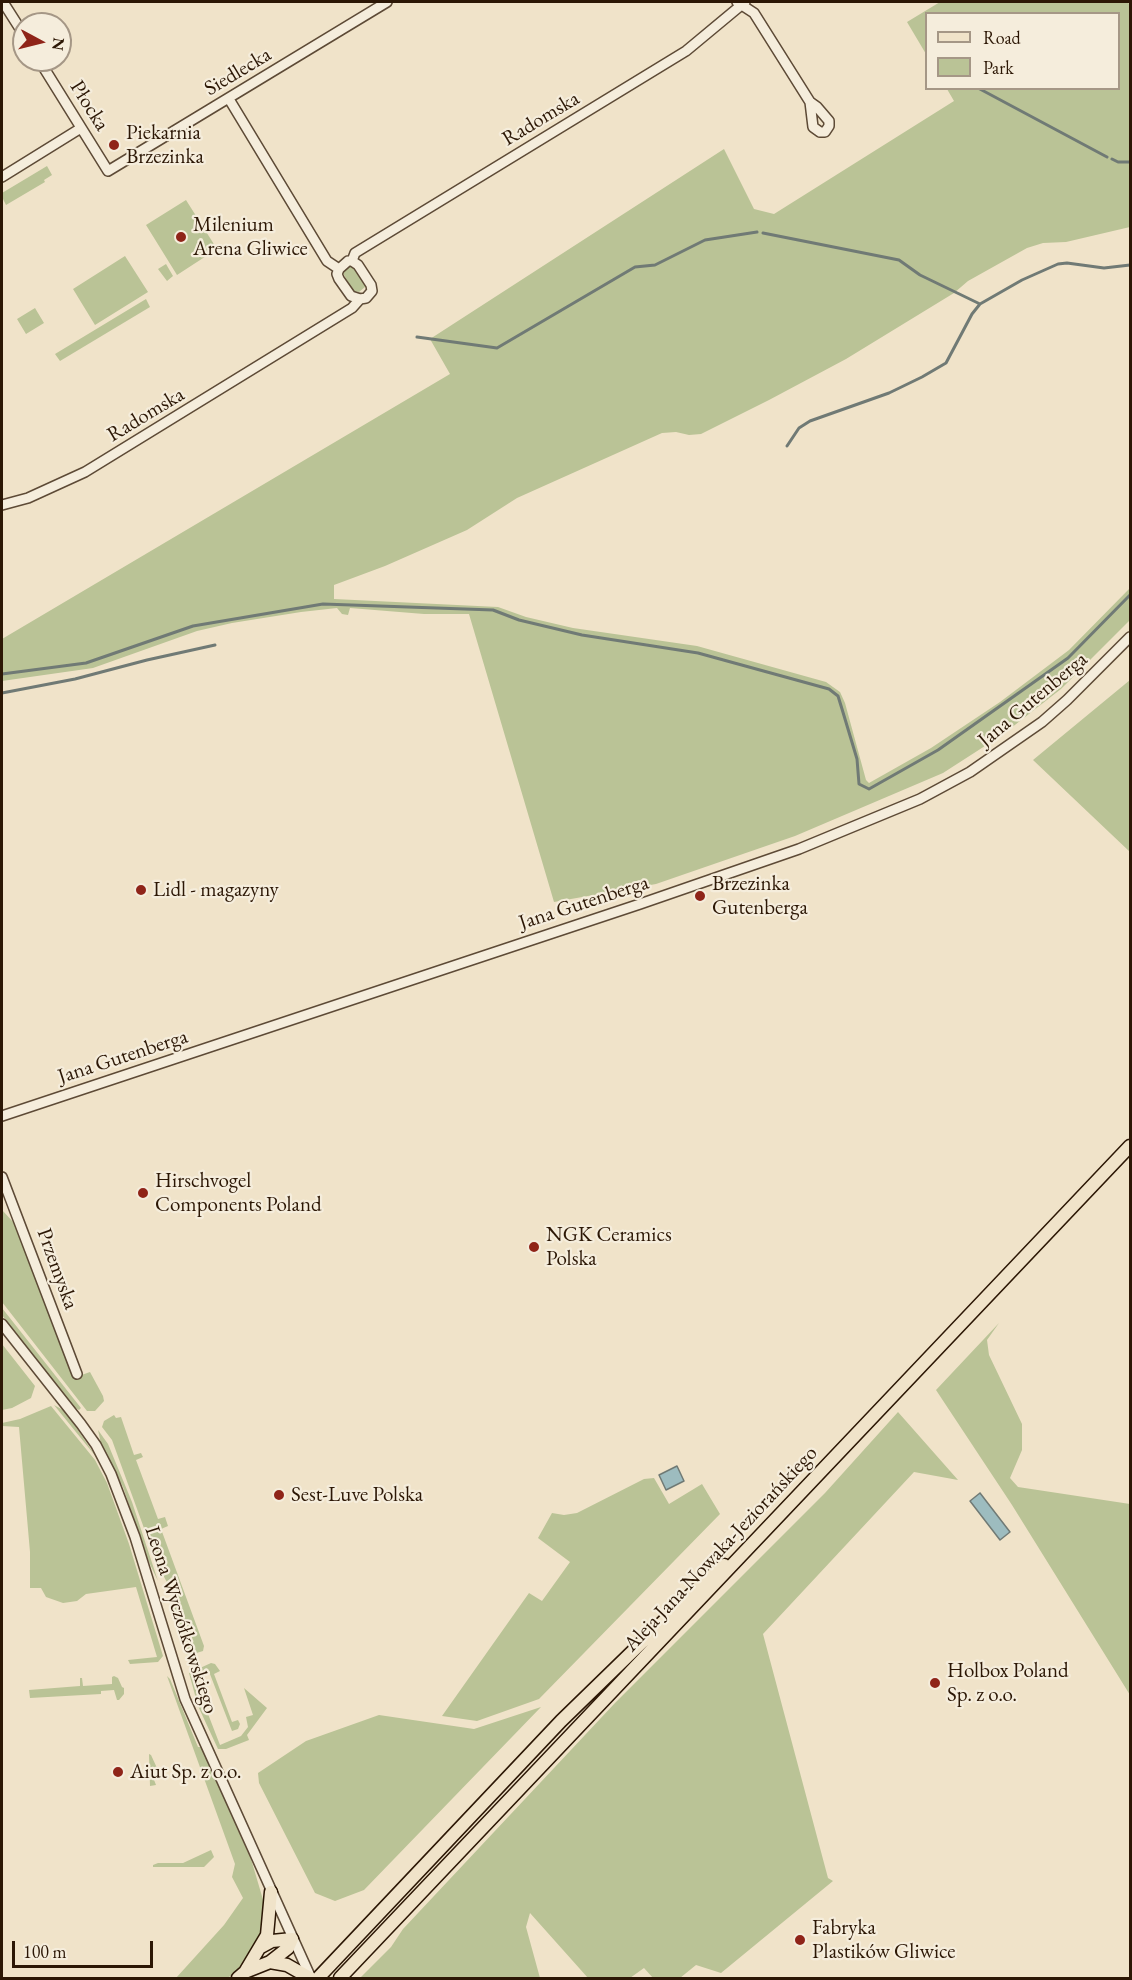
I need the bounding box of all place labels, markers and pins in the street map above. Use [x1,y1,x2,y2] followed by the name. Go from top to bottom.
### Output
[126,120,204,170] place label: Piekarnia Brzezinka
[107,138,121,152] marker: Piekarnia Brzezinka
[193,212,308,262] place label: Milenium Arena Gliwice
[174,230,188,244] marker: Milenium Arena Gliwice
[712,871,808,921] place label: Brzezinka Gutenberga
[153,877,279,903] place label: Lidl - magazyny
[134,883,148,897] marker: Lidl - magazyny
[693,889,707,903] marker: Brzezinka Gutenberga
[155,1168,322,1218] place label: Hirschvogel Components Poland
[136,1186,150,1200] marker: Hirschvogel Components Poland
[546,1222,672,1272] place label: NGK Ceramics Polska
[527,1240,541,1254] marker: NGK Ceramics Polska
[291,1482,423,1508] place label: Sest-Luve Polska
[272,1488,286,1502] marker: Sest-Luve Polska
[947,1658,1069,1708] place label: Holbox Poland Sp. z o.o.
[928,1676,942,1690] marker: Holbox Poland Sp. z o.o.
[130,1759,242,1785] place label: Aiut Sp. z o.o.
[111,1765,125,1779] marker: Aiut Sp. z o.o.
[812,1915,955,1965] place label: Fabryka Plastików Gliwice
[793,1933,807,1947] marker: Fabryka Plastików Gliwice

